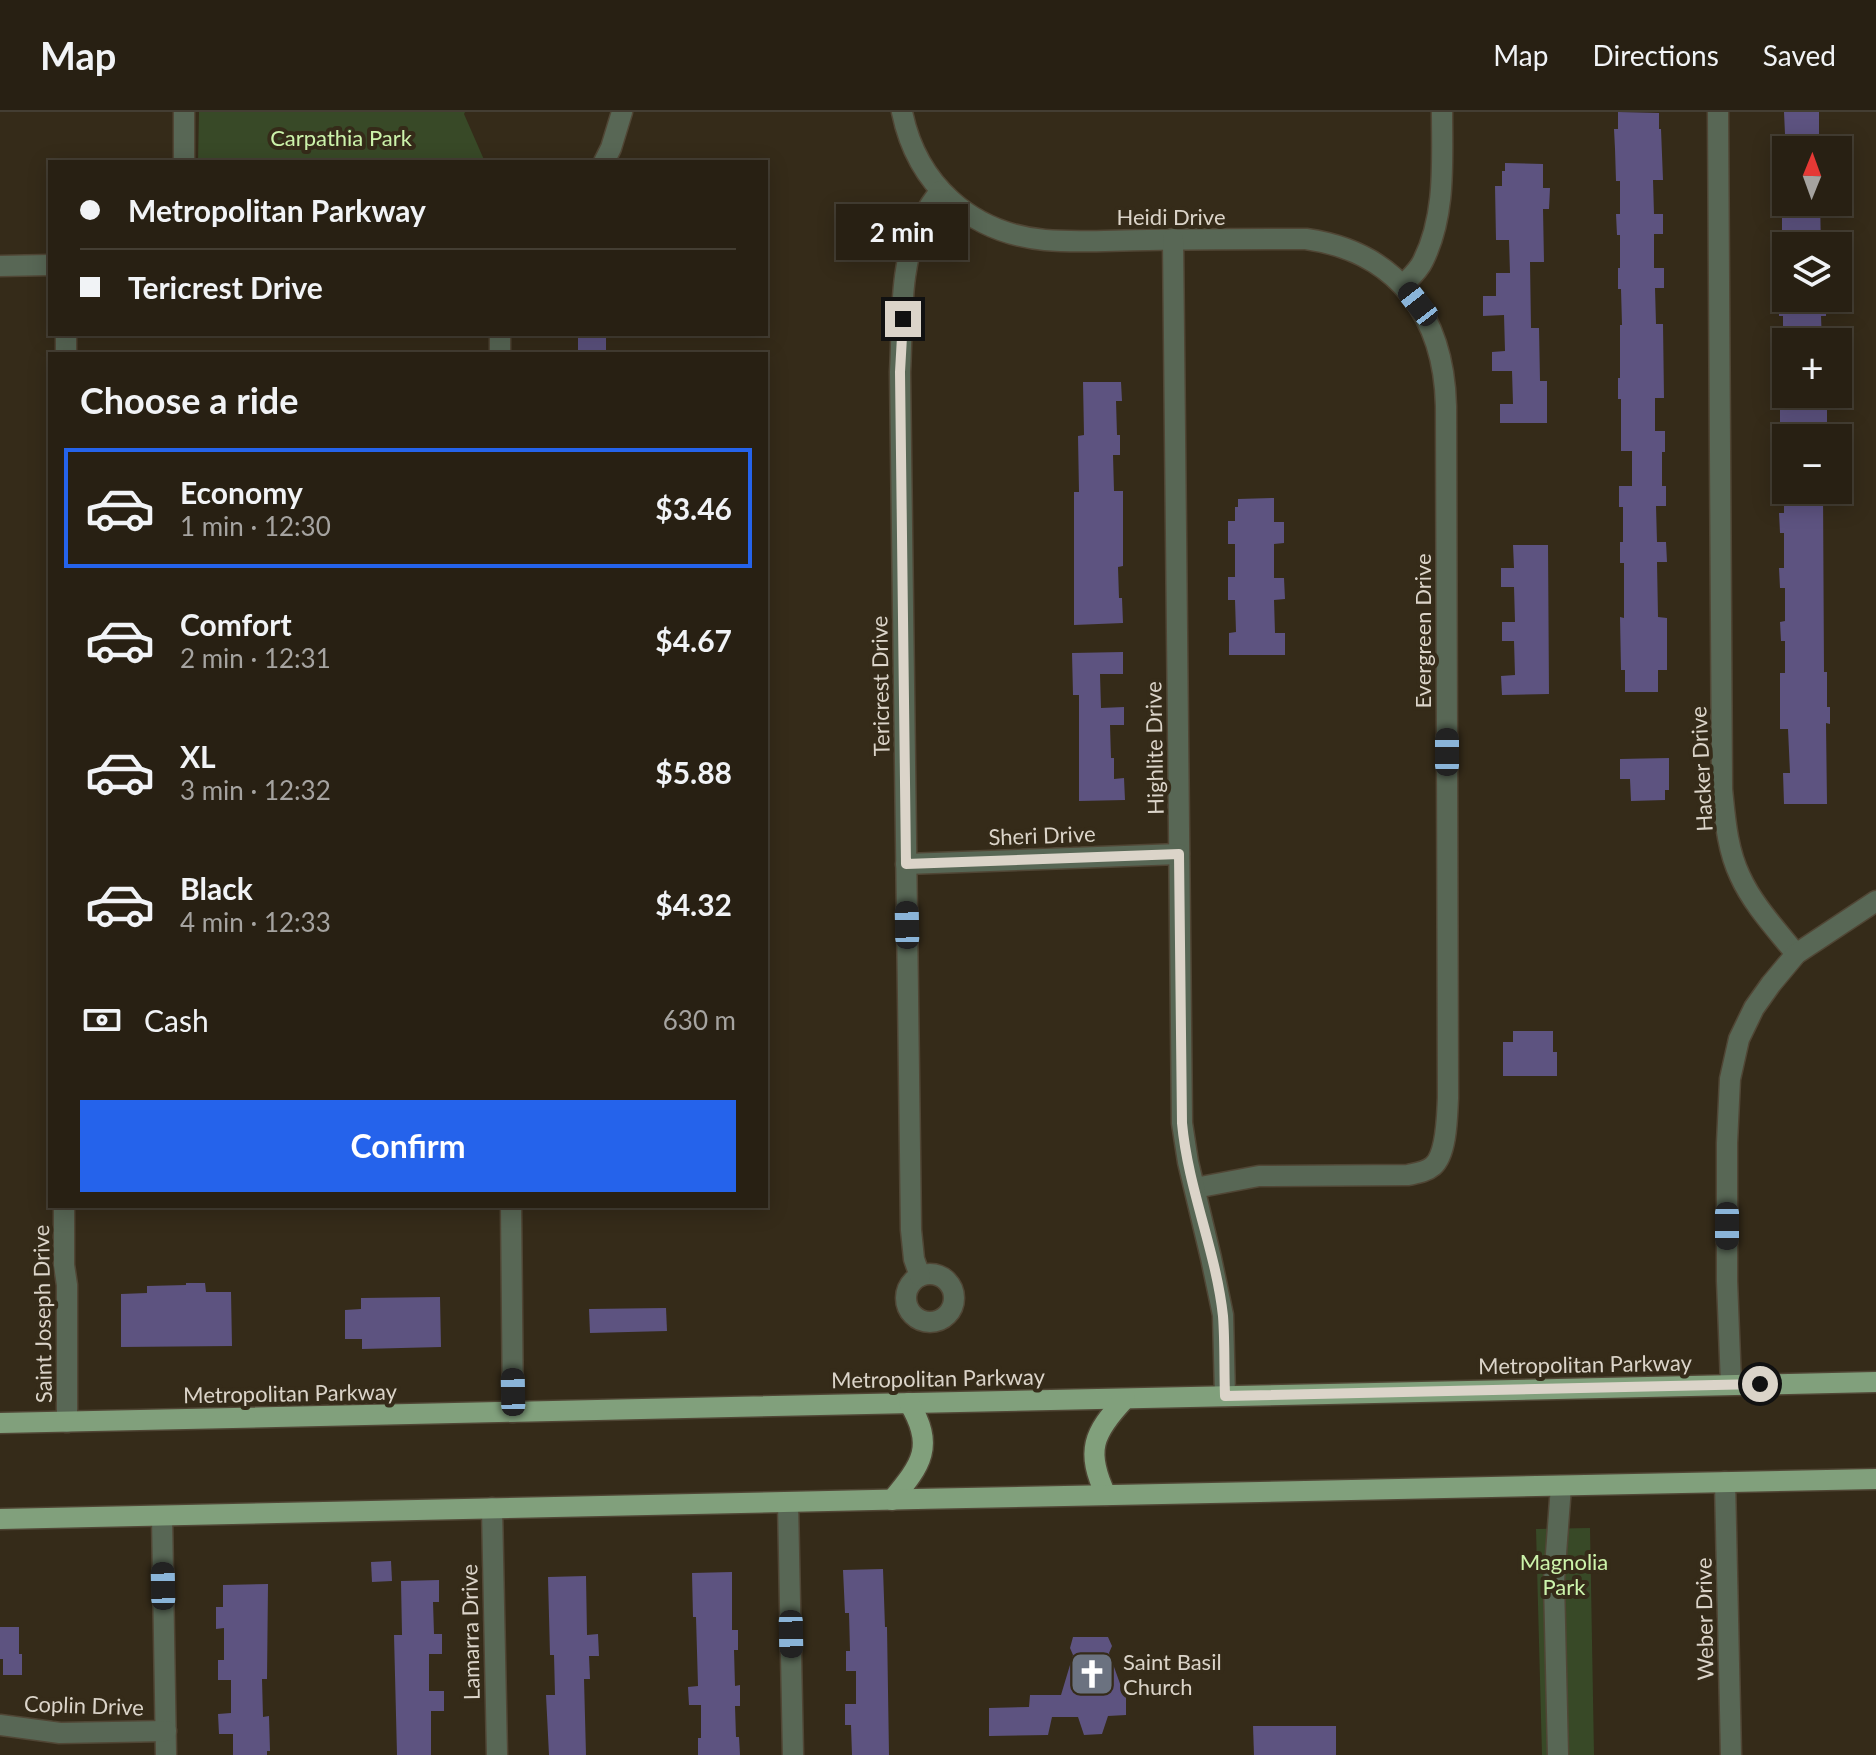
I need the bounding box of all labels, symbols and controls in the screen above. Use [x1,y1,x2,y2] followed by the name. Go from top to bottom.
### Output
[40,32,116,78] text: Map
[1493,38,1548,72] text: Map
[1592,38,1719,72] text: Directions
[1763,38,1836,72] text: Saved
[270,124,413,151] park label: Carpathia Park
[1772,136,1852,216] north arrow
[1772,136,1852,504] map controls
[128,192,426,228] text: Metropolitan Parkway
[837,203,969,259] callout: 2 min
[1116,203,1226,230] street label: Heidi Drive
[870,216,934,248] text: 2 min
[1772,232,1852,312] button: layers
[128,269,323,305] text: Tericrest Drive
[1394,278,1442,330] car
[885,301,921,337] route end
[1772,328,1852,408] button: +
[80,378,299,422] text: Choose a ride
[1772,424,1852,504] button: −
[84,472,156,544] icon: car
[180,474,303,510] text: Economy
[655,490,732,526] text: $3.46
[180,510,331,542] text: 1 min · 12:30
[1409,553,1436,709] street label: Evergreen Drive
[84,604,156,676] icon: car
[180,606,292,642] text: Comfort
[865,616,895,756] street label: Tericrest Drive
[655,622,732,658] text: $4.67
[180,642,331,674] text: 2 min · 12:31
[1139,681,1169,815] street label: Highlite Drive
[1684,706,1718,832] street label: Hacker Drive
[1435,728,1459,776] car
[84,736,156,808] icon: car
[180,738,216,774] text: XL
[655,754,732,790] text: $5.88
[180,774,331,806] text: 3 min · 12:32
[988,820,1096,850] street label: Sheri Drive
[84,868,156,940] icon: car
[180,870,253,906] text: Black
[655,886,732,922] text: $4.32
[895,901,919,949] car
[180,906,331,938] text: 4 min · 12:33
[80,998,124,1042] icon: cash
[144,1002,209,1038] text: Cash
[663,1004,736,1036] text: 630 m
[80,1100,736,1192] button: Confirm
[1715,1202,1739,1250] car
[27,1225,57,1403] street label: Saint Joseph Drive
[1478,1349,1693,1379] street label: Metropolitan Parkway
[831,1363,1046,1393] street label: Metropolitan Parkway
[1742,1366,1778,1402] route start
[501,1368,525,1416] car
[183,1378,398,1408] street label: Metropolitan Parkway
[1520,1548,1608,1600] park label: Magnolia Park
[1689,1557,1719,1681] street label: Weber Drive
[151,1562,175,1610] car
[455,1564,485,1700] street label: Lamarra Drive
[779,1610,803,1658] car
[1123,1648,1222,1700] place label: Saint Basil Church
[1068,1650,1116,1698] church icon: Saint Basil Church
[24,1689,144,1721] street label: Coplin Drive

